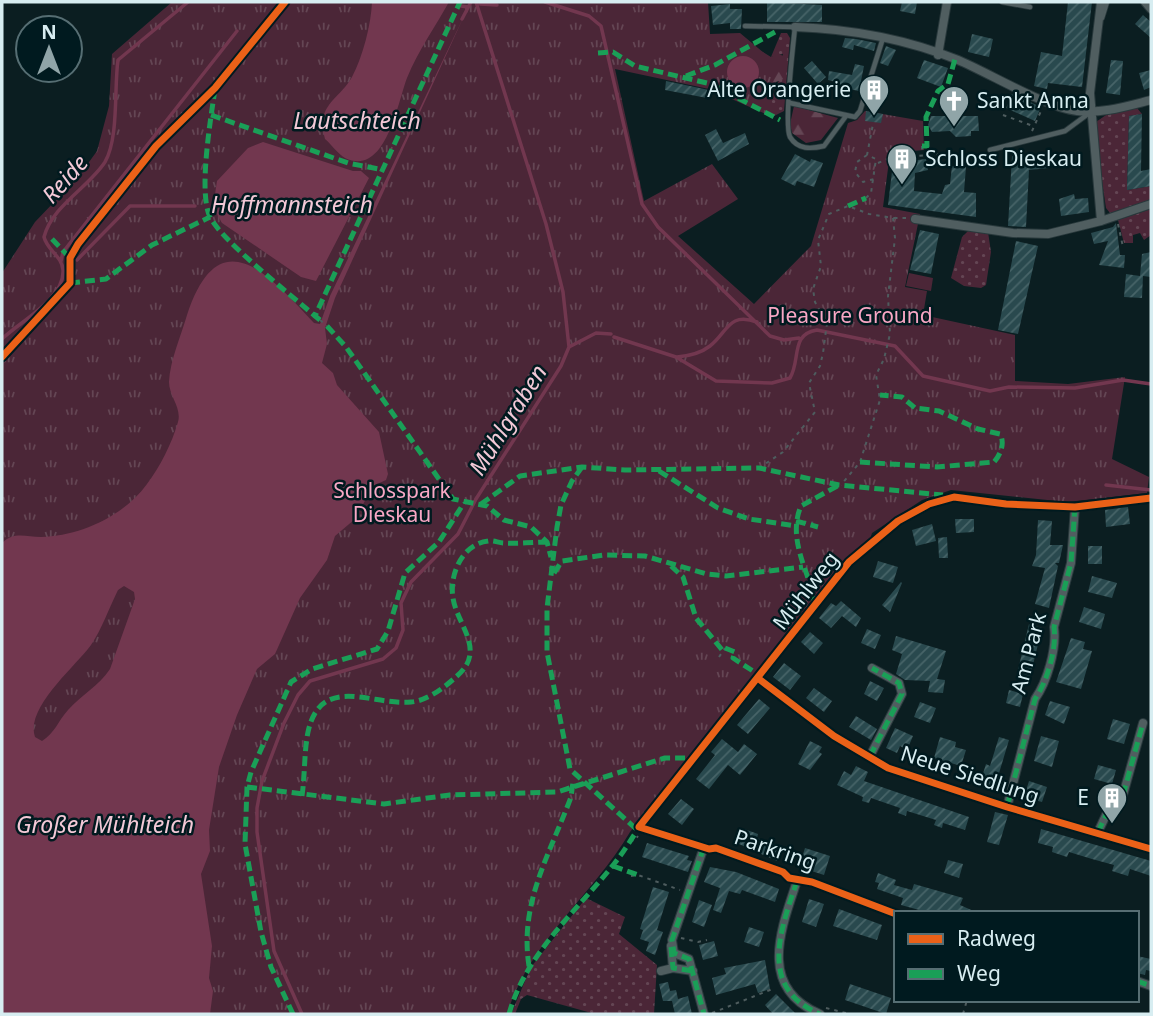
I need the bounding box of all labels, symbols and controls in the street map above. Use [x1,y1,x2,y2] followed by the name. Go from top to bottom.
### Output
[14,14,84,84] north arrow
[41,19,57,45] text: N
[857,73,891,117] building icon: Alte Orangerie
[707,75,851,103] place label: Alte Orangerie
[937,84,971,128] church icon: Sankt Anna
[977,86,1089,114] place label: Sankt Anna
[293,104,421,136] water label: Lautschteich
[885,142,919,186] building icon: Schloss Dieskau
[925,144,1082,172] place label: Schloss Dieskau
[34,147,95,210] water label: Reide
[211,188,373,220] water label: Hoffmannsteich
[767,301,933,329] park label: Pleasure Ground
[460,358,554,481] water label: Mühlgraben
[333,476,451,528] park label: Schlosspark Dieskau
[766,546,844,635] street label: Mühlweg
[1004,608,1052,696] street label: Am Park
[897,738,1043,810] street label: Neue Siedlung
[1095,781,1129,825] building icon: E
[1077,783,1089,811] place label: E
[16,808,194,840] water label: Großer Mühlteich
[731,822,820,876] street label: Parkring
[894,911,1139,1002] legend
[957,924,1036,952] text: Radweg
[957,959,1001,987] text: Weg

